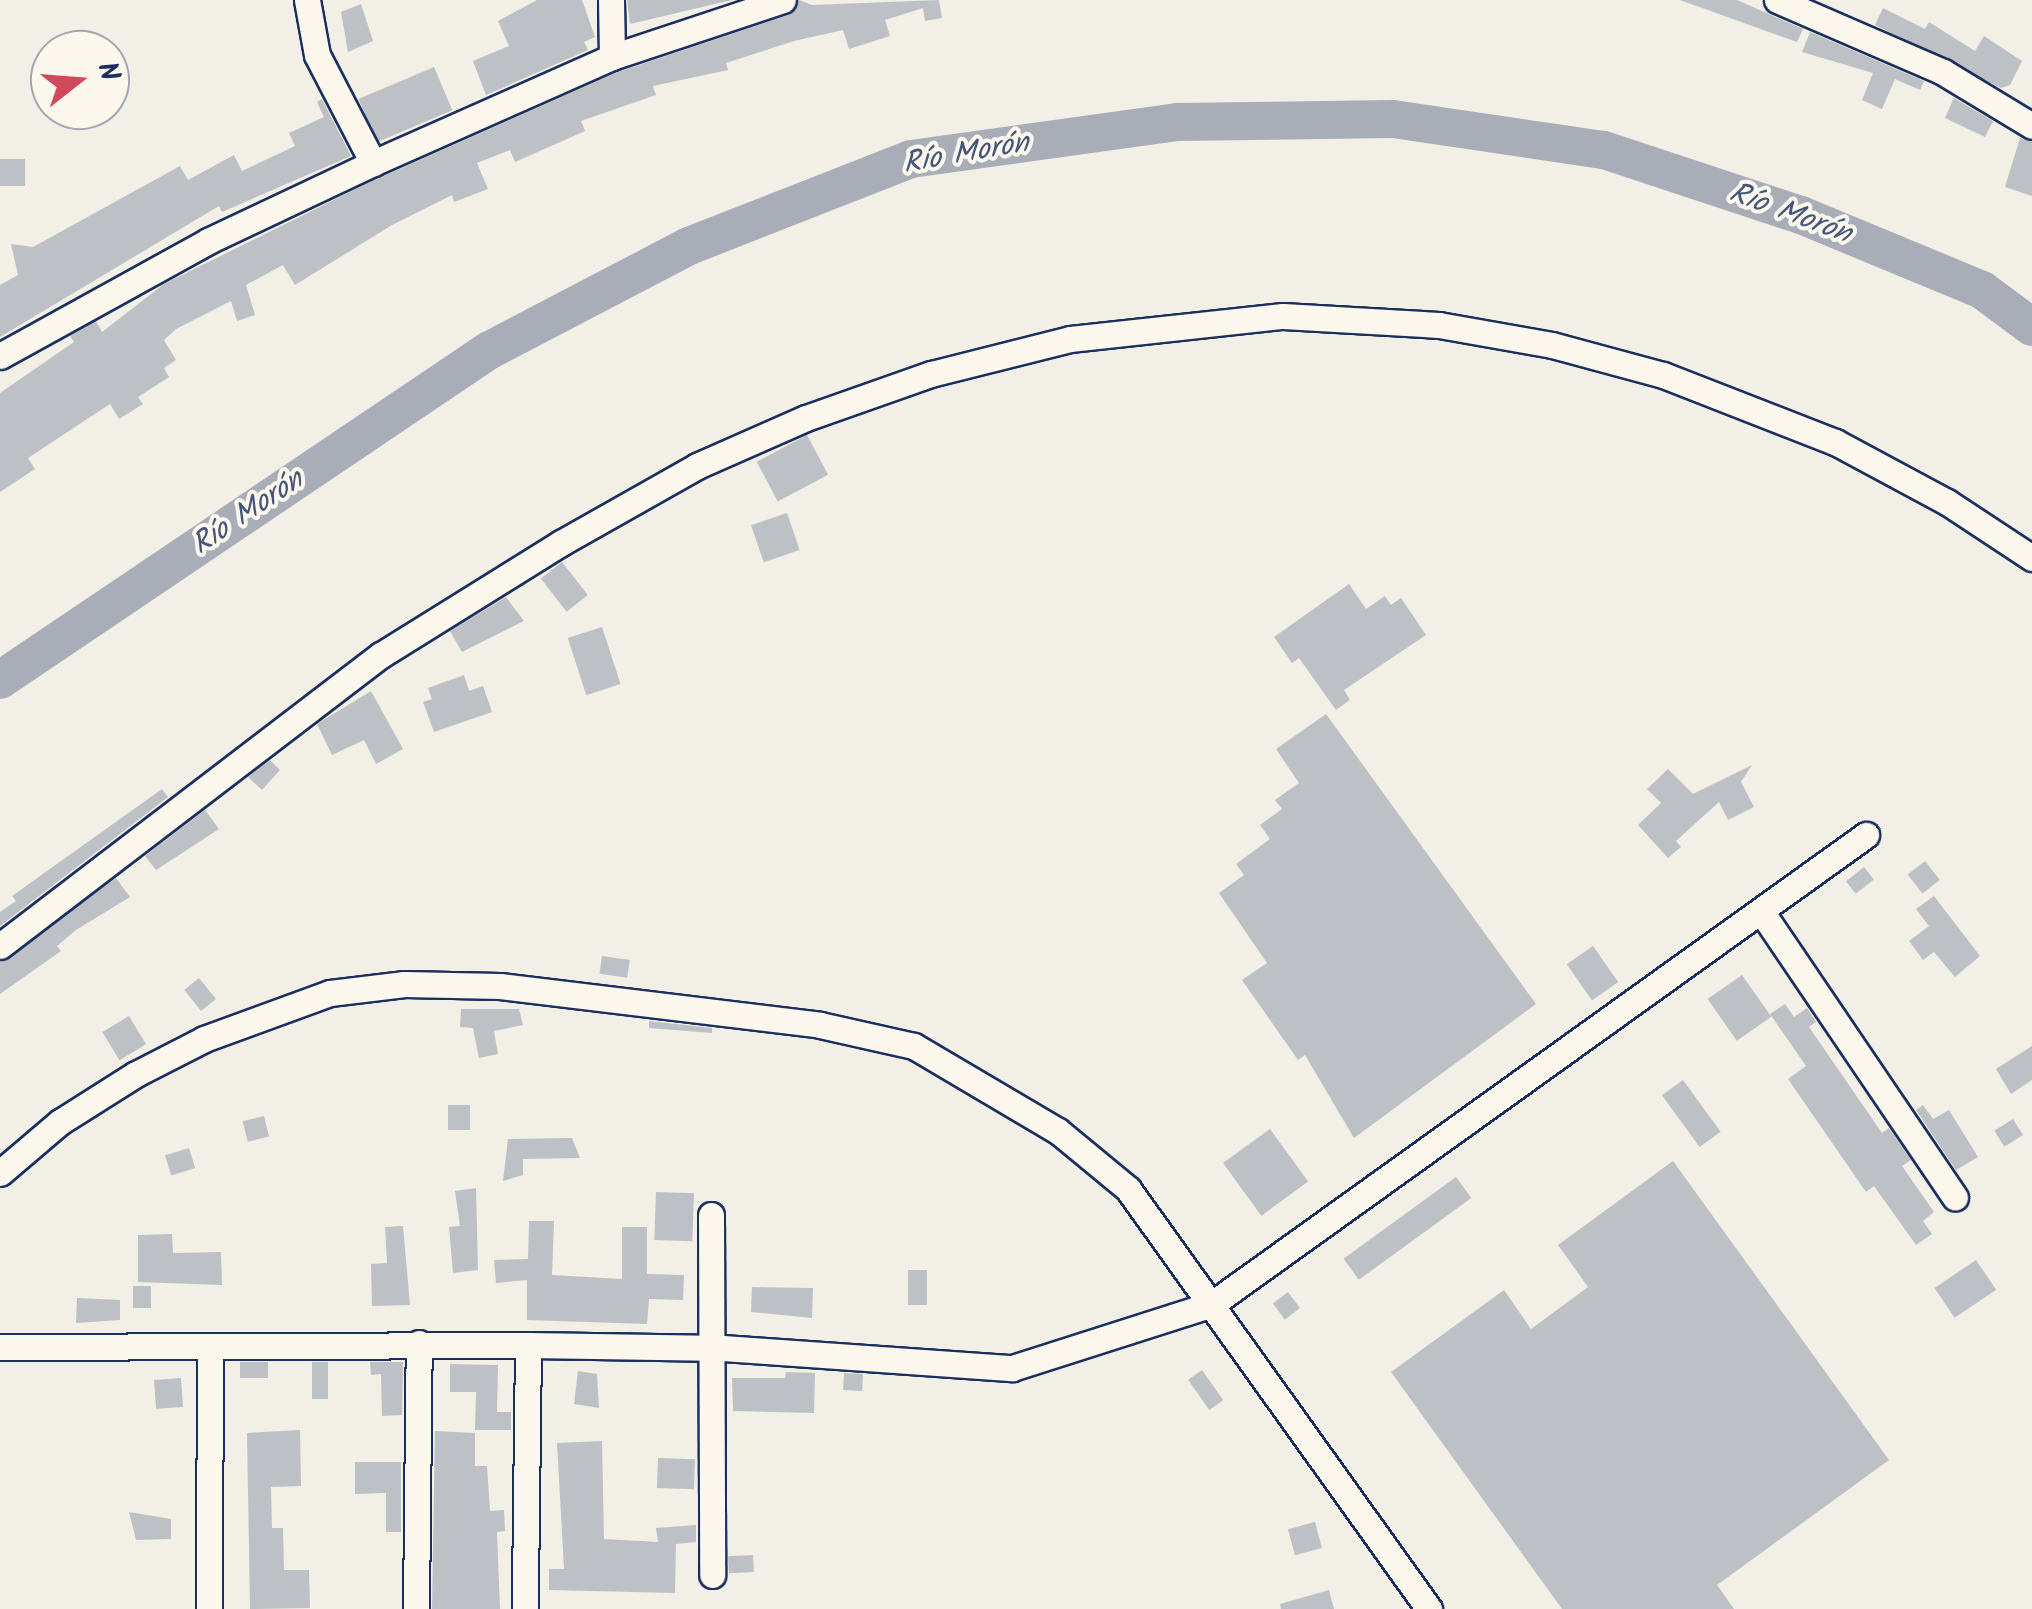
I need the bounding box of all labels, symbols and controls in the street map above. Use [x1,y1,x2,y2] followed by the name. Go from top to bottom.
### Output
[30,30,130,130] north arrow
[83,57,131,87] text: N
[900,125,1032,183] water label: Río Morón
[1724,175,1856,253] water label: Río Morón
[185,463,311,563] water label: Río Morón

